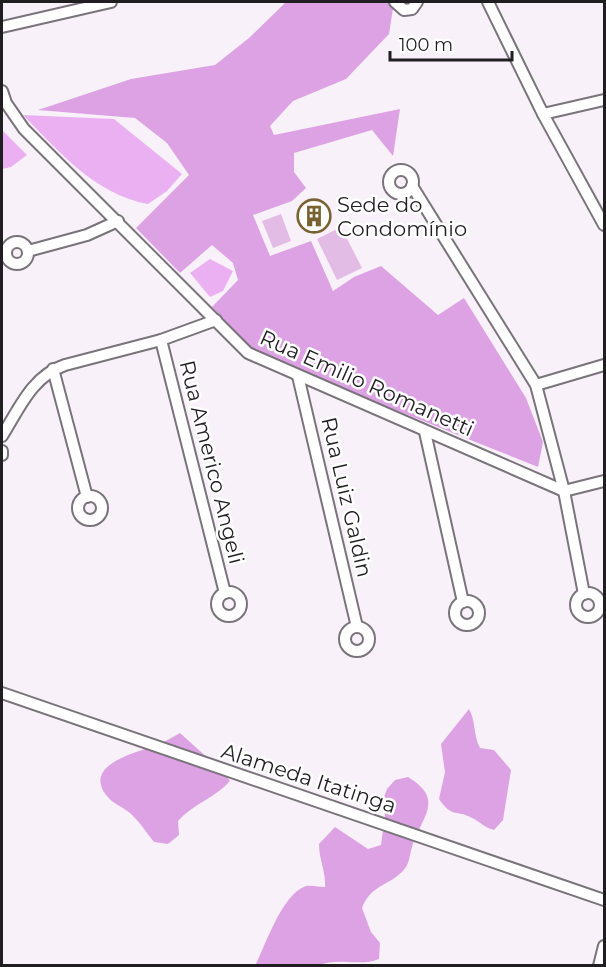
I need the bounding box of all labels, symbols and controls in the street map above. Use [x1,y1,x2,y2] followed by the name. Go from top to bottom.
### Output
[390,24,512,62] scale bar
[399,34,453,56] text: 100 m
[337,192,467,241] place label: Sede do Condomínio
[296,198,332,234] building icon: Sede do Condomínio
[256,325,478,441] street label: Rua Emilio Romanetti
[175,358,249,566] street label: Rua Americo Angeli
[316,414,378,580] street label: Rua Luiz Galdin
[219,738,399,818] street label: Alameda Itatinga

